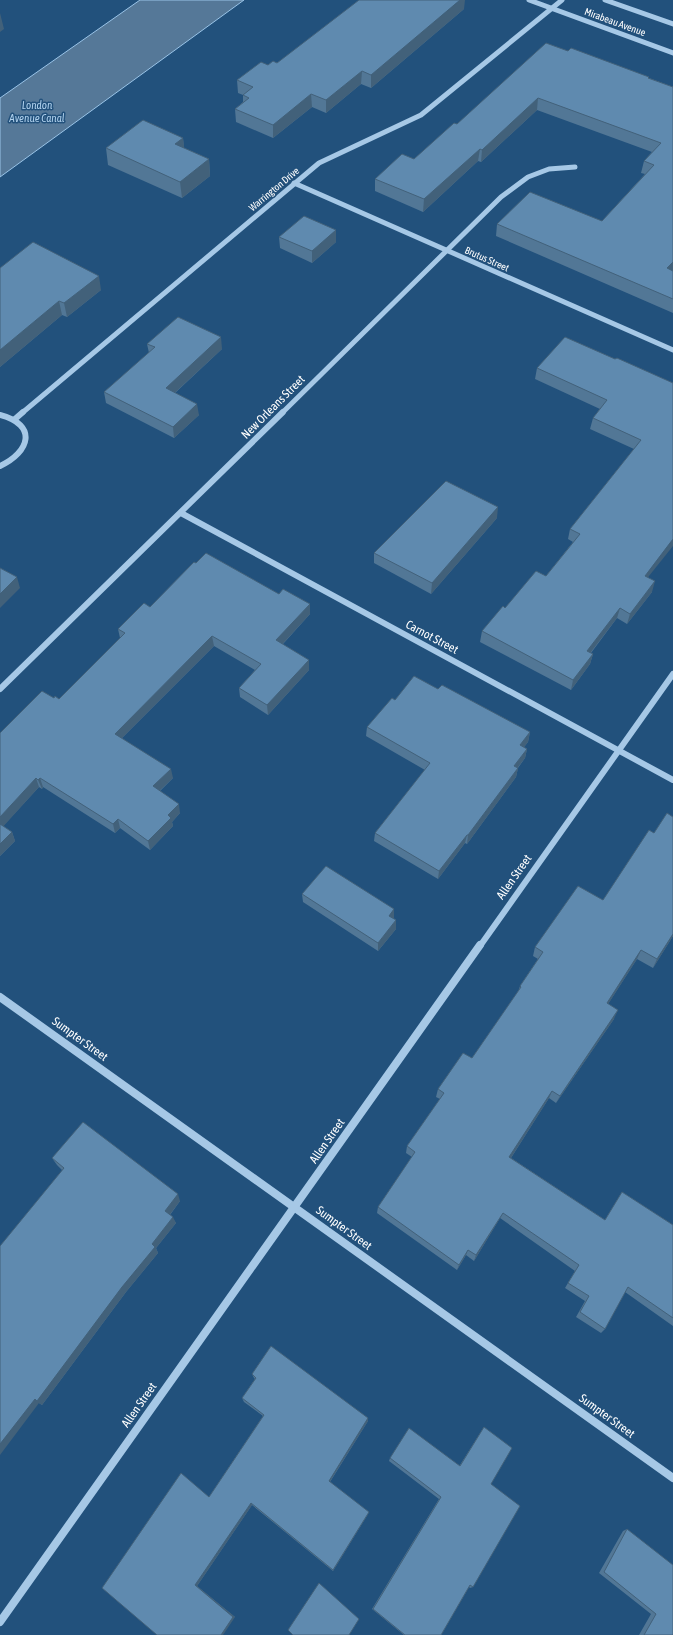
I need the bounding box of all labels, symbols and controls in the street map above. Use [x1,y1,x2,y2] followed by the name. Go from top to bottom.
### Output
[583,6,647,38] street label: Mirabeau Avenue
[8,99,65,124] water label: London Avenue Canal
[247,165,302,213] street label: Warrington Drive
[463,244,511,274] street label: Brutus Street
[238,372,308,442] street label: New Orleans Street
[403,617,461,657] street label: Carnot Street
[494,852,535,902] street label: Allen Street
[49,1014,111,1064] street label: Sumpter Street
[307,1116,348,1166] street label: Allen Street
[313,1203,375,1253] street label: Sumpter Street
[119,1380,160,1430] street label: Allen Street
[576,1391,638,1441] street label: Sumpter Street

